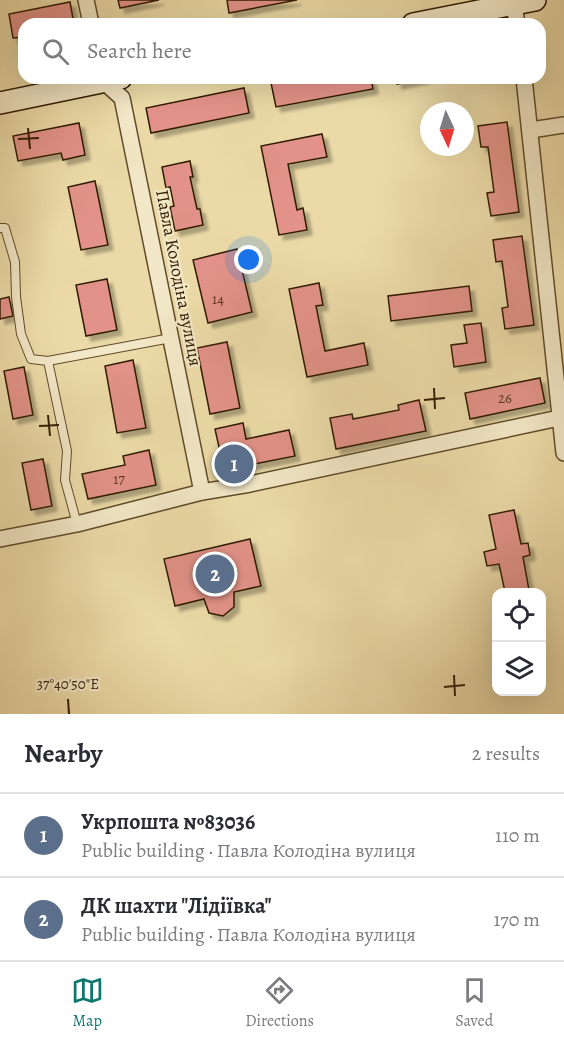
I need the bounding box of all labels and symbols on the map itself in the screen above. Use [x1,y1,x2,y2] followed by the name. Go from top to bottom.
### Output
[420,102,474,156] north arrow
[150,188,208,368] street label: Павла Колодіна вулиця
[234,245,263,274] your location
[212,289,224,309] house number: 14
[498,388,512,408] house number: 26
[214,442,254,486] pin: 1
[113,469,125,489] house number: 17
[196,552,234,596] pin: 2
[37,674,99,694] text: 37°40'50"E

